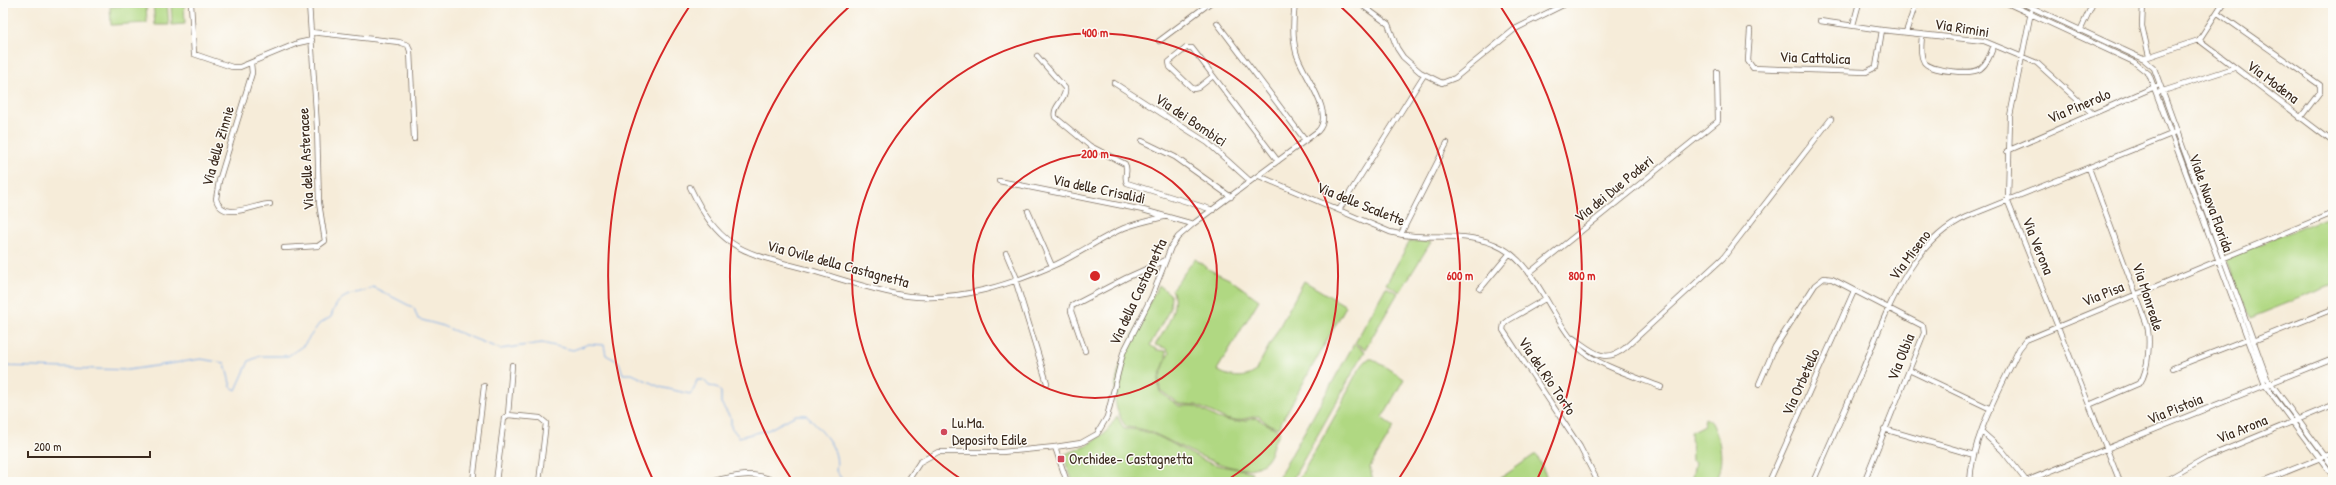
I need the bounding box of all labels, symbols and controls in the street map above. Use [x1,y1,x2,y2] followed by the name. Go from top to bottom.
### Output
[1933,13,1991,42] street label: Via Rimini
[1082,24,1108,41] text: 400 m
[1779,46,1851,69] street label: Via Cattolica
[2243,55,2304,108] street label: Via Modena
[2044,83,2113,128] street label: Via Pinerolo
[1151,88,1231,151] street label: Via dei Bombici
[196,103,239,188] street label: Via delle Zinnie
[292,107,319,211] street label: Via delle Asteracee
[1081,145,1109,162] text: 200 m
[1570,150,1658,227] street label: Via dei Due Poderi
[2184,151,2239,255] street label: Viale Nuova Florida
[1051,168,1147,209] street label: Via delle Crisalidi
[1314,176,1409,231] street label: Via delle Scalette
[2017,214,2059,278] street label: Via Verona
[1884,225,1935,284] street label: Via Miseno
[765,234,912,293] street label: Via Ovile della Castagnetta
[1104,235,1171,348] street label: Via della Castagnetta
[2128,260,2169,334] street label: Via Monreale
[1447,267,1473,284] text: 600 m
[1569,267,1595,284] text: 800 m
[1088,269,1102,283] centre of rings
[2079,276,2127,311] street label: Via Pisa
[1882,330,1919,383] street label: Via Olbia
[1514,333,1581,419] street label: Via del Rio Torto
[1777,345,1825,419] street label: Via Orbetello
[2144,388,2206,429] street label: Via Pistoia
[2213,409,2270,448] street label: Via Arona
[952,412,1027,450] place label: Lu.Ma. Deposito Edile
[939,427,949,437] marker: Lu.Ma. Deposito Edile
[28,433,150,459] scale bar
[34,438,61,455] text: 200 m
[1069,448,1193,469] place label: Orchidee- Castagnetta
[1056,454,1066,464] marker: Orchidee- Castagnetta

